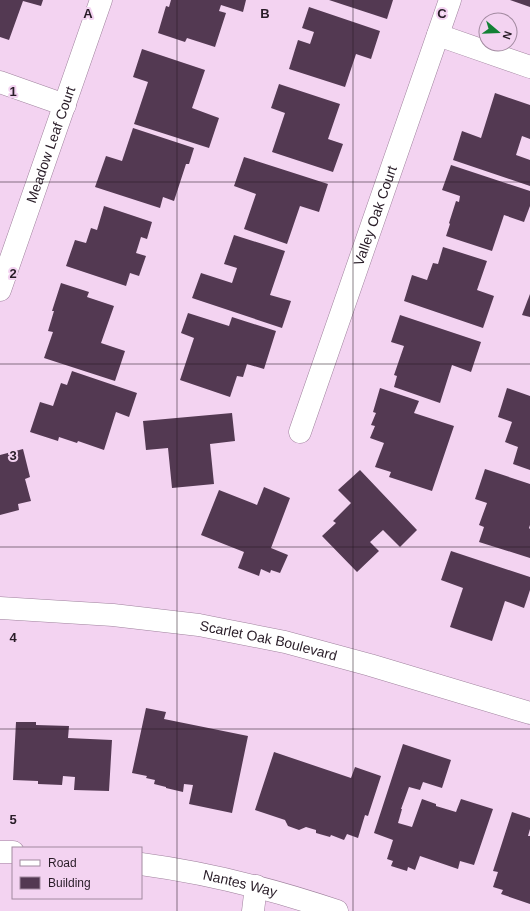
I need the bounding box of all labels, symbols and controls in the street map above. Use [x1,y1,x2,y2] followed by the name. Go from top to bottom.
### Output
[83,6,93,21] text: A
[260,6,270,21] text: B
[437,6,447,21] text: C
[478,12,518,52] north arrow
[500,30,514,41] text: N
[9,84,17,99] text: 1
[23,84,78,205] street label: Meadow Leaf Court
[350,163,400,268] street label: Valley Oak Court
[9,266,17,281] text: 2
[9,448,17,463] text: 3
[199,617,339,664] street label: Scarlet Oak Boulevard
[9,630,17,645] text: 4
[9,812,17,827] text: 5
[12,847,142,899] legend
[48,856,77,870] text: Road
[202,867,279,900] street label: Nantes Way
[48,876,91,890] text: Building

